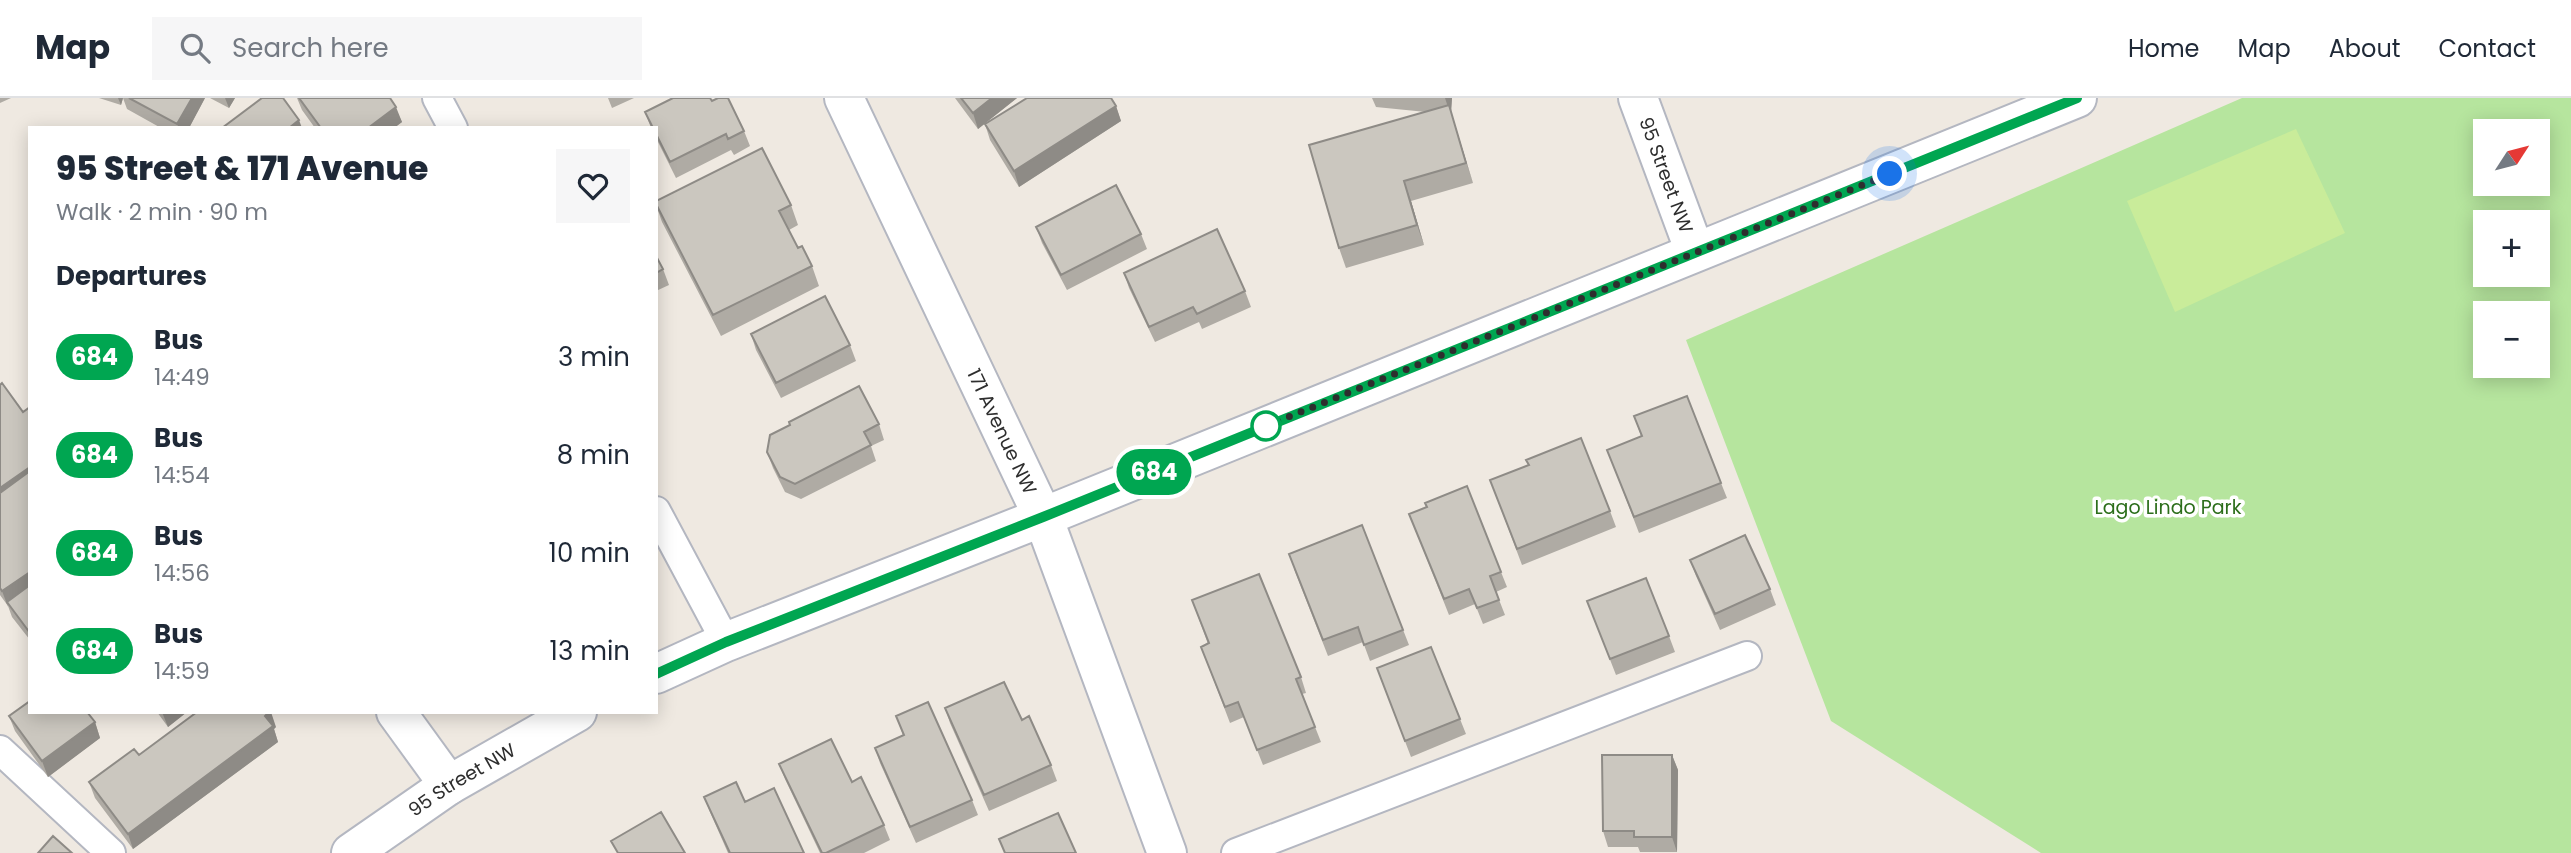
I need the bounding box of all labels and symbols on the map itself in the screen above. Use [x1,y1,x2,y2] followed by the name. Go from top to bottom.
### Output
[1632,113,1700,237] street label: 95 Street NW
[2473,119,2550,196] north arrow
[1872,156,1907,191] your location
[960,364,1043,499] street label: 171 Avenue NW
[1251,411,1281,441] unlabelled marker
[1114,449,1194,495] line badge: 684
[2095,494,2242,521] park label: Lago Lindo Park
[403,737,521,823] street label: 95 Street NW

